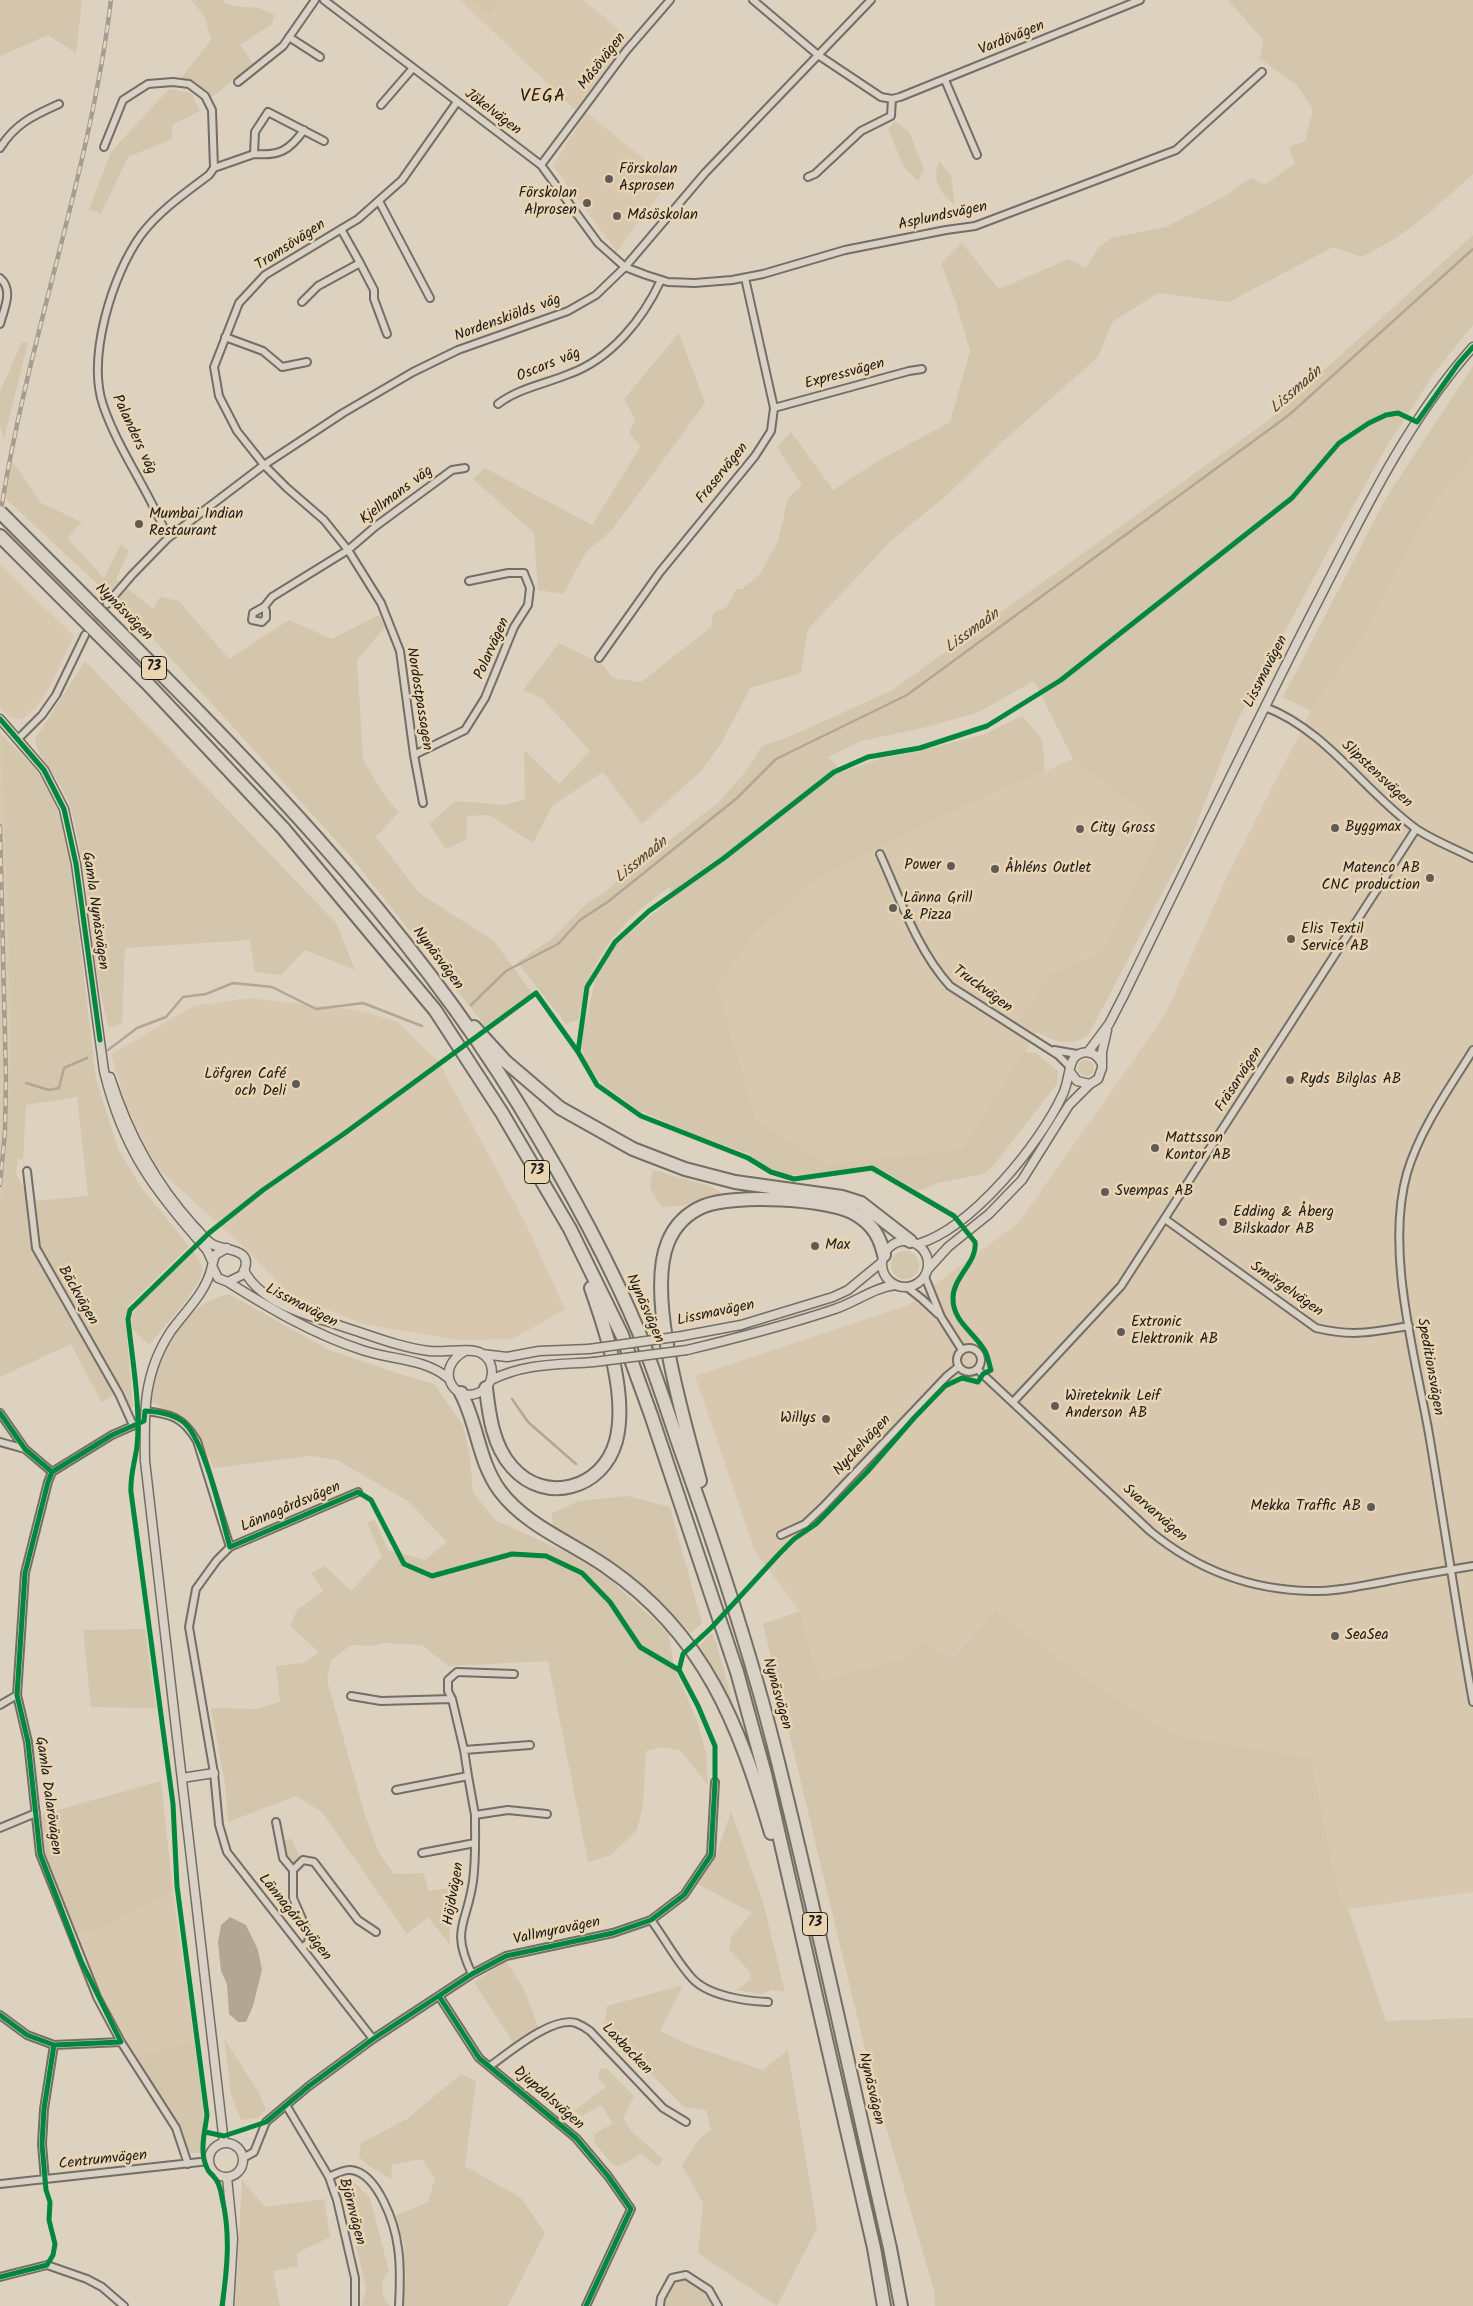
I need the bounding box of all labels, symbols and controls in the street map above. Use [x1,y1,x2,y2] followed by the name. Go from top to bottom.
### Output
[976,18,1048,60] street label: Vardövägen
[575,30,631,94] street label: Måsövägen
[460,86,524,140] street label: Jökelvägen
[519,87,567,109] district label: VEGA
[619,161,678,196] place label: Förskolan Asprosen
[603,173,615,185] marker: Förskolan Asprosen
[518,185,577,220] place label: Förskolan Alprosen
[581,197,593,209] marker: Förskolan Alprosen
[897,199,989,235] street label: Asplundsvägen
[627,207,698,225] place label: Måsöskolan
[611,210,623,222] marker: Måsöskolan
[252,217,330,275] street label: Tromsövägen
[452,291,564,347] street label: Nordenskiölds väg
[514,345,584,387] street label: Oscars väg
[803,356,887,394] street label: Expressvägen
[1267,363,1327,419] water label: Lissmaån
[107,392,159,478] street label: Palanders väg
[693,440,753,508] street label: Fraservägen
[357,463,437,529] street label: Kjellmans väg
[149,506,243,541] place label: Mumbai Indian Restaurant
[133,518,145,530] marker: Mumbai Indian Restaurant
[90,580,156,646] street label: Nynäsvägen
[942,606,1004,658] water label: Lissmaån
[471,615,515,683] street label: Polarvägen
[1241,633,1293,711] street label: Lissmavägen
[401,646,435,752] street label: Nordostpassagen
[142,656,166,680] road number: 73
[1337,737,1415,813] street label: Slipstensvägen
[1345,819,1401,837] place label: Byggmax
[1090,820,1155,838] place label: City Gross
[1329,822,1341,834] marker: Byggmax
[1074,823,1086,835] marker: City Gross
[612,834,672,888] water label: Lissmaån
[77,851,111,971] street label: Gamla Nynäsvägen
[904,857,941,875] place label: Power
[945,860,957,872] marker: Power
[1005,860,1091,878] place label: Åhléns Outlet
[1321,860,1420,895] place label: Matenco AB CNC production
[989,863,1001,875] marker: Åhléns Outlet
[1424,872,1436,884] marker: Matenco AB CNC production
[903,890,972,925] place label: Länna Grill & Pizza
[887,902,899,914] marker: Länna Grill & Pizza
[1301,921,1369,956] place label: Elis Textil Service AB
[408,924,466,994] street label: Nynäsvägen
[1285,933,1297,945] marker: Elis Textil Service AB
[949,962,1015,1018] street label: Truckvägen
[1212,1044,1268,1116] street label: Fräsarvägen
[204,1066,286,1101] place label: Löfgren Café och Deli
[1300,1071,1401,1089] place label: Ryds Bilglas AB
[1284,1074,1296,1086] marker: Ryds Bilglas AB
[290,1078,302,1090] marker: Löfgren Café och Deli
[1165,1130,1231,1165] place label: Mattsson Kontor AB
[1149,1142,1161,1154] marker: Mattsson Kontor AB
[524,1160,550,1184] road number: 73
[1115,1183,1193,1201] place label: Svempas AB
[1099,1186,1111,1198] marker: Svempas AB
[1233,1204,1334,1239] place label: Edding & Åberg Bilskador AB
[1217,1216,1229,1228] marker: Edding & Åberg Bilskador AB
[825,1237,850,1255] place label: Max
[809,1240,821,1252] marker: Max
[1246,1258,1326,1322] street label: Smärgelvägen
[53,1263,101,1329] street label: Bäckvägen
[621,1272,667,1346] street label: Nynäsvägen
[262,1281,340,1333] street label: Lissmavägen
[676,1297,756,1331] street label: Lissmavägen
[1131,1314,1218,1349] place label: Extronic Elektronik AB
[1412,1317,1446,1417] street label: Speditionsvägen
[1115,1326,1127,1338] marker: Extronic Elektronik AB
[1065,1388,1160,1423] place label: Wireteknik Leif Anderson AB
[1049,1400,1061,1412] marker: Wireteknik Leif Anderson AB
[780,1410,816,1428] place label: Willys
[830,1412,896,1480] street label: Nyckelvägen
[820,1413,832,1425] marker: Willys
[238,1479,344,1537] street label: Lännagårdsvägen
[1118,1481,1190,1547] street label: Svarvarvägen
[1250,1498,1361,1516] place label: Mekka Traffic AB
[1365,1501,1377,1513] marker: Mekka Traffic AB
[1345,1627,1388,1645] place label: SeaSea
[1329,1630,1341,1642] marker: SeaSea
[757,1656,795,1732] street label: Nynäsvägen
[30,1736,64,1856] street label: Gamla Dalarövägen
[441,1861,469,1927] street label: Höjdvägen
[253,1871,335,1965] street label: Lännagårdsvägen
[802,1912,828,1936] road number: 73
[512,1914,602,1950] street label: Vallmyravägen
[597,2020,655,2080] street label: Laxbacken
[853,2051,887,2127] street label: Nynäsvägen
[509,2063,587,2135] street label: Djupdalsvägen
[58,2147,148,2175] street label: Centrumvägen
[333,2177,369,2247] street label: Björnvägen

